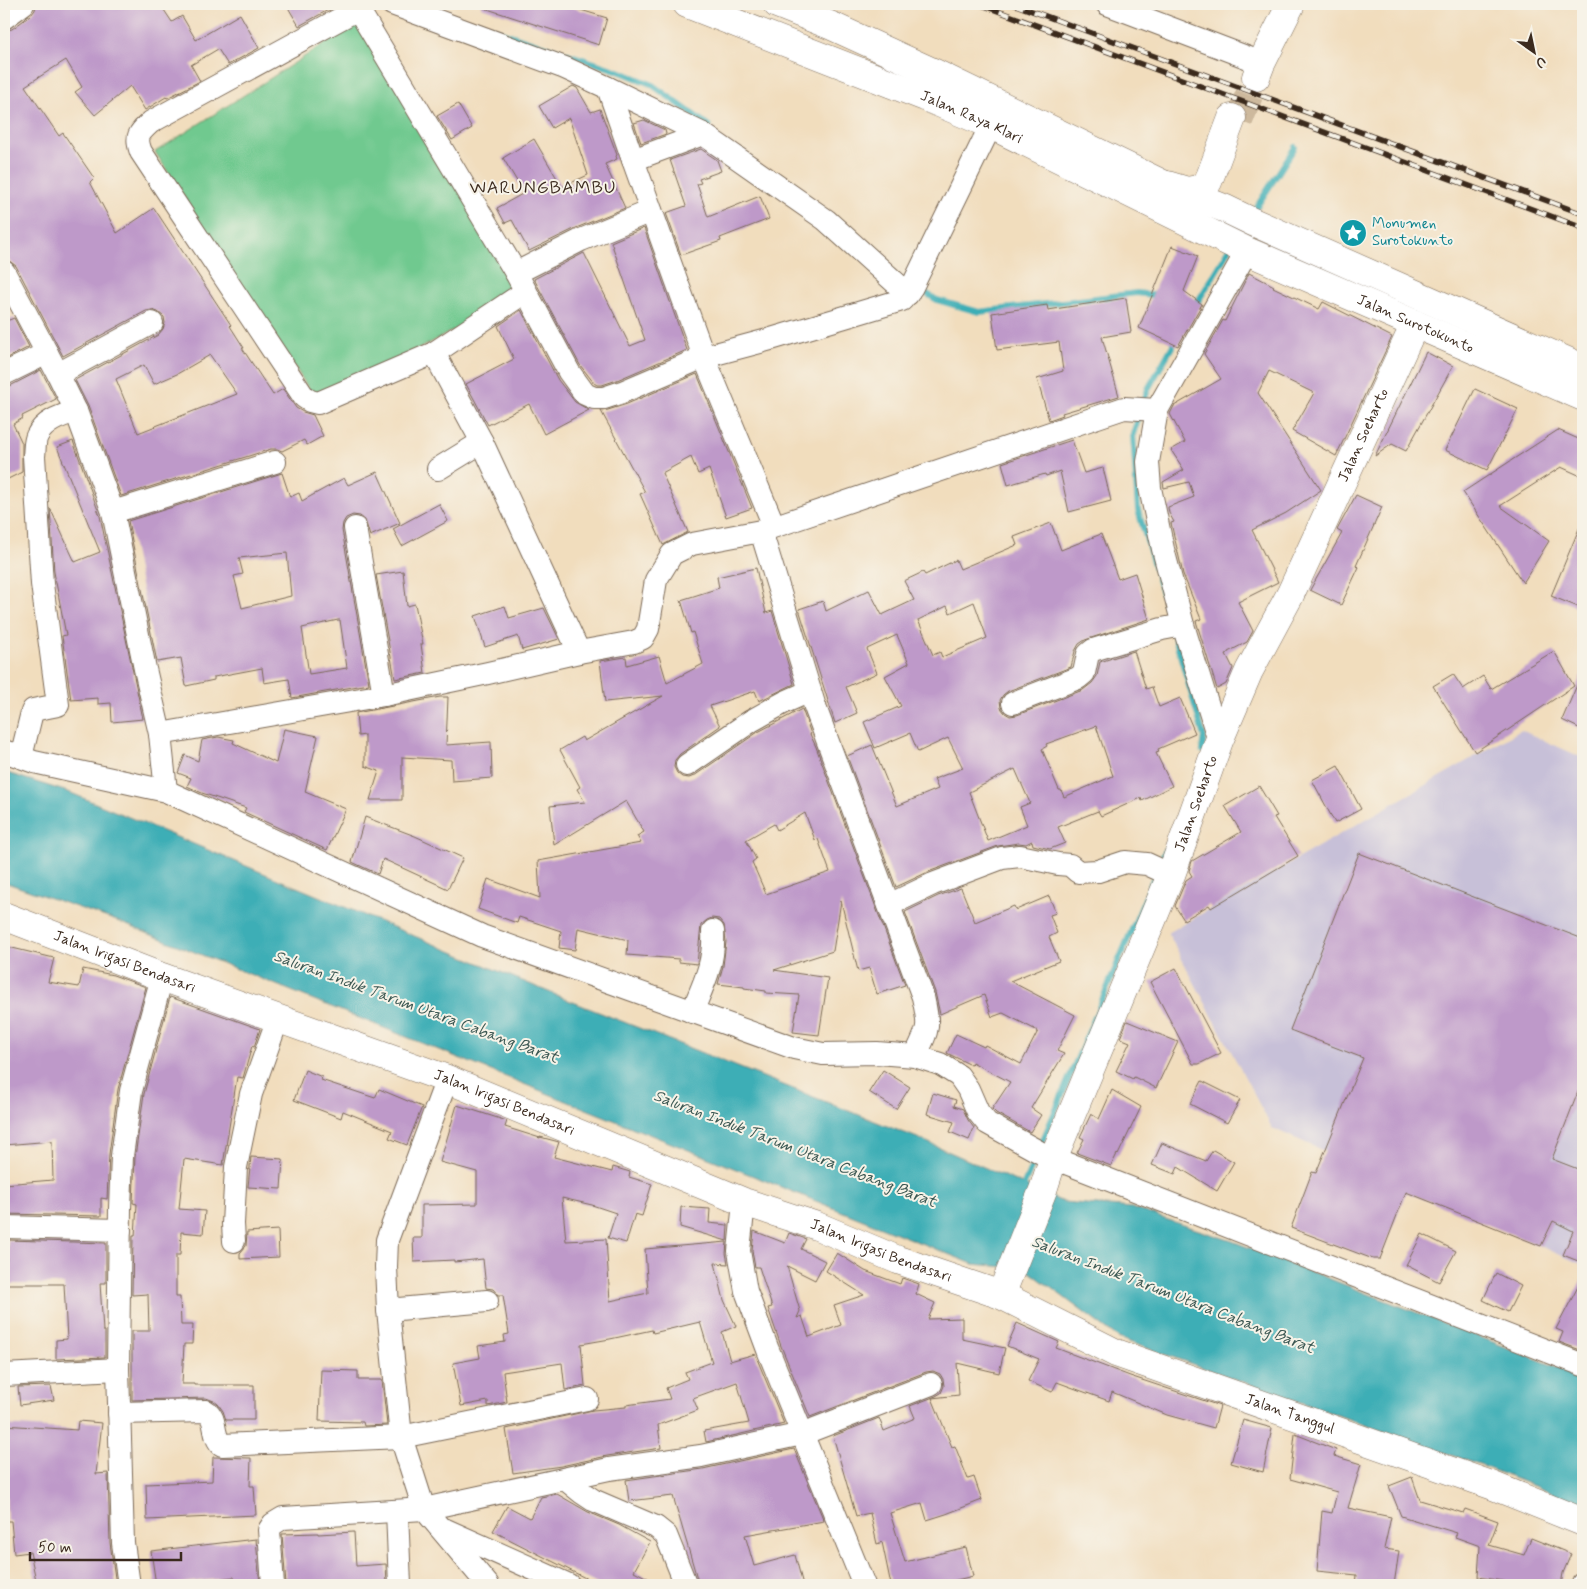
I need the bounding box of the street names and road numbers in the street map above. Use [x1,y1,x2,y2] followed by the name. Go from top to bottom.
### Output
[917,86,1026,149] street label: Jalan Raya Klari
[1354,290,1477,358] street label: Jalan Surotokunto
[1334,385,1394,485] street label: Jalan Soeharto
[1170,753,1223,854] street label: Jalan Soeharto
[51,926,198,998] street label: Jalan Irigasi Bendasari
[431,1065,578,1141] street label: Jalan Irigasi Bendasari
[808,1214,954,1287] street label: Jalan Irigasi Bendasari
[1242,1389,1337,1439] street label: Jalan Tanggul

